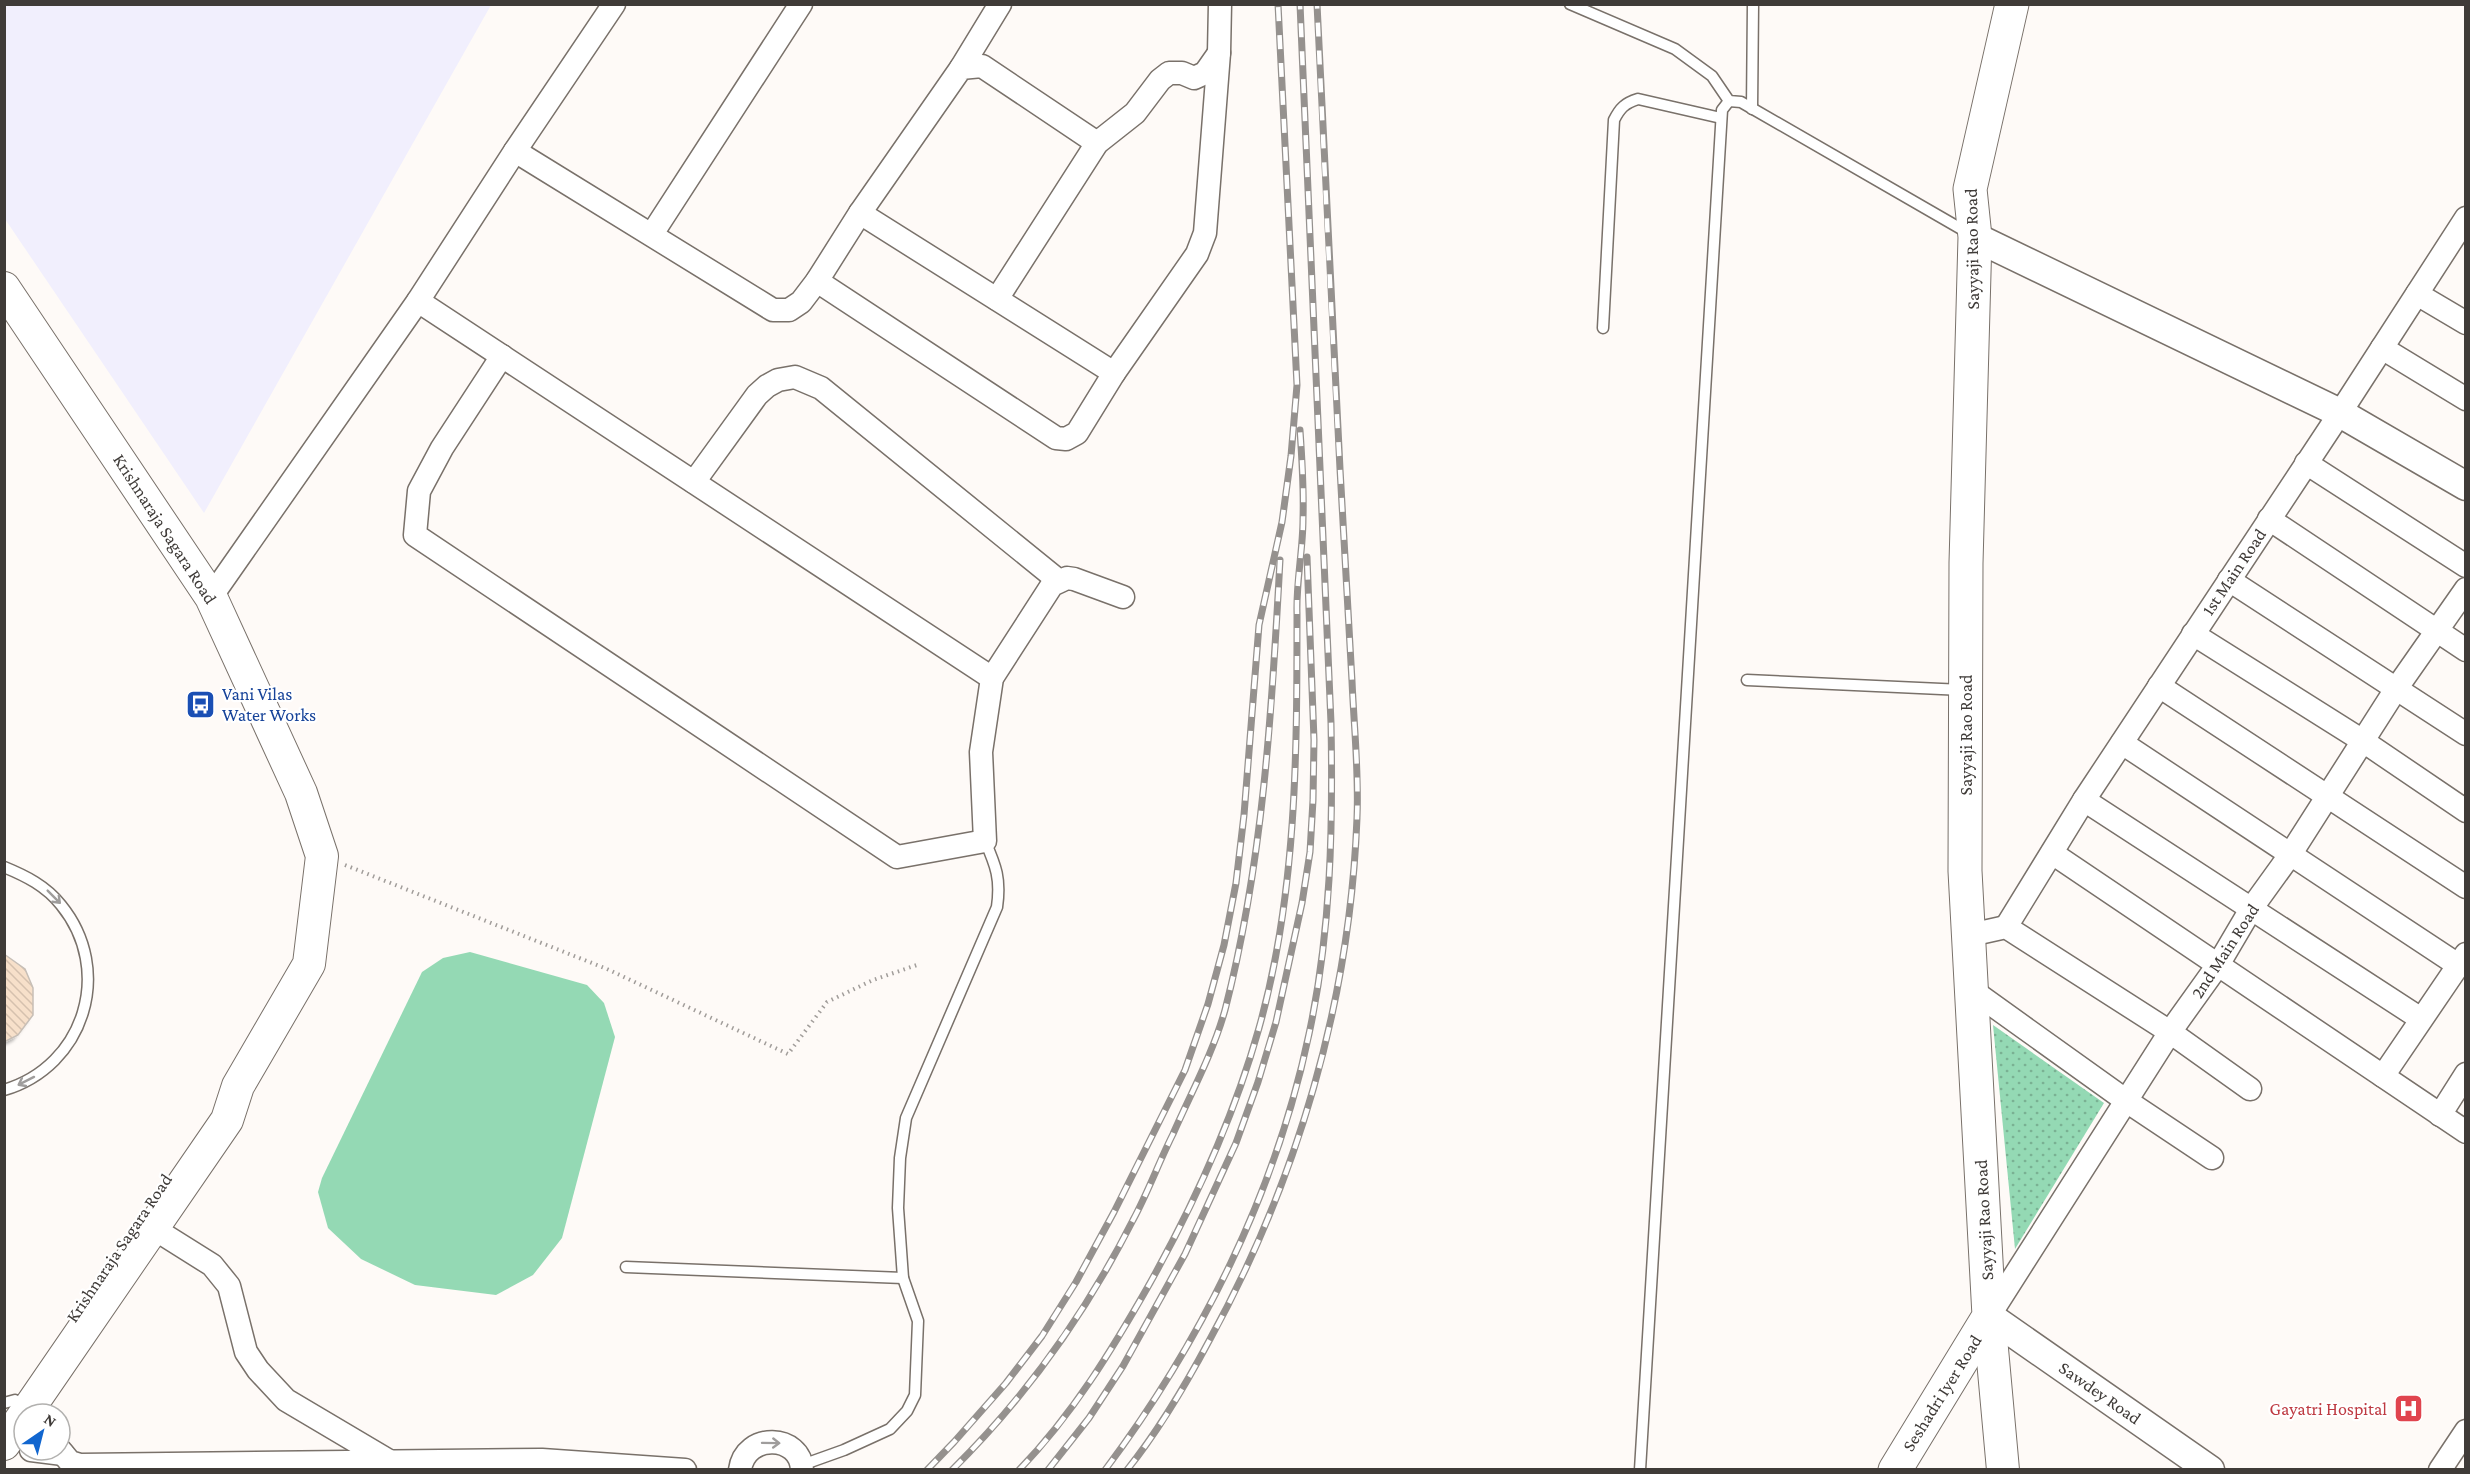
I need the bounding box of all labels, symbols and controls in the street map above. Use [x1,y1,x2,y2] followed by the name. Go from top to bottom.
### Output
[1961,188,1984,310] street label: Sayyaji Rao Road
[108,450,221,609] street label: Krishnaraja Sagara Road
[2198,525,2271,619] street label: 1st Main Road
[1956,674,1977,796] street label: Sayyaji Rao Road
[222,684,316,725] place label: Vani Vilas Water Works
[185,688,217,720] bus stop icon: Vani Vilas Water Works
[46,890,61,905] one-way arrow
[2187,900,2263,1002] street label: 2nd Main Road
[18,1076,36,1087] one-way arrow
[1971,1158,1998,1281] street label: Sayyaji Rao Road
[62,1170,177,1327] street label: Krishnaraja Sagara Road
[1898,1331,1986,1455] street label: Seshadri Iyer Road
[2055,1357,2145,1429] street label: Sawdey Road
[2392,1393,2424,1425] hospital icon: Gayatri Hospital
[2270,1399,2387,1419] place label: Gayatri Hospital
[12,1402,72,1462] north arrow
[41,1410,60,1430] text: N
[761,1437,780,1449] one-way arrow

